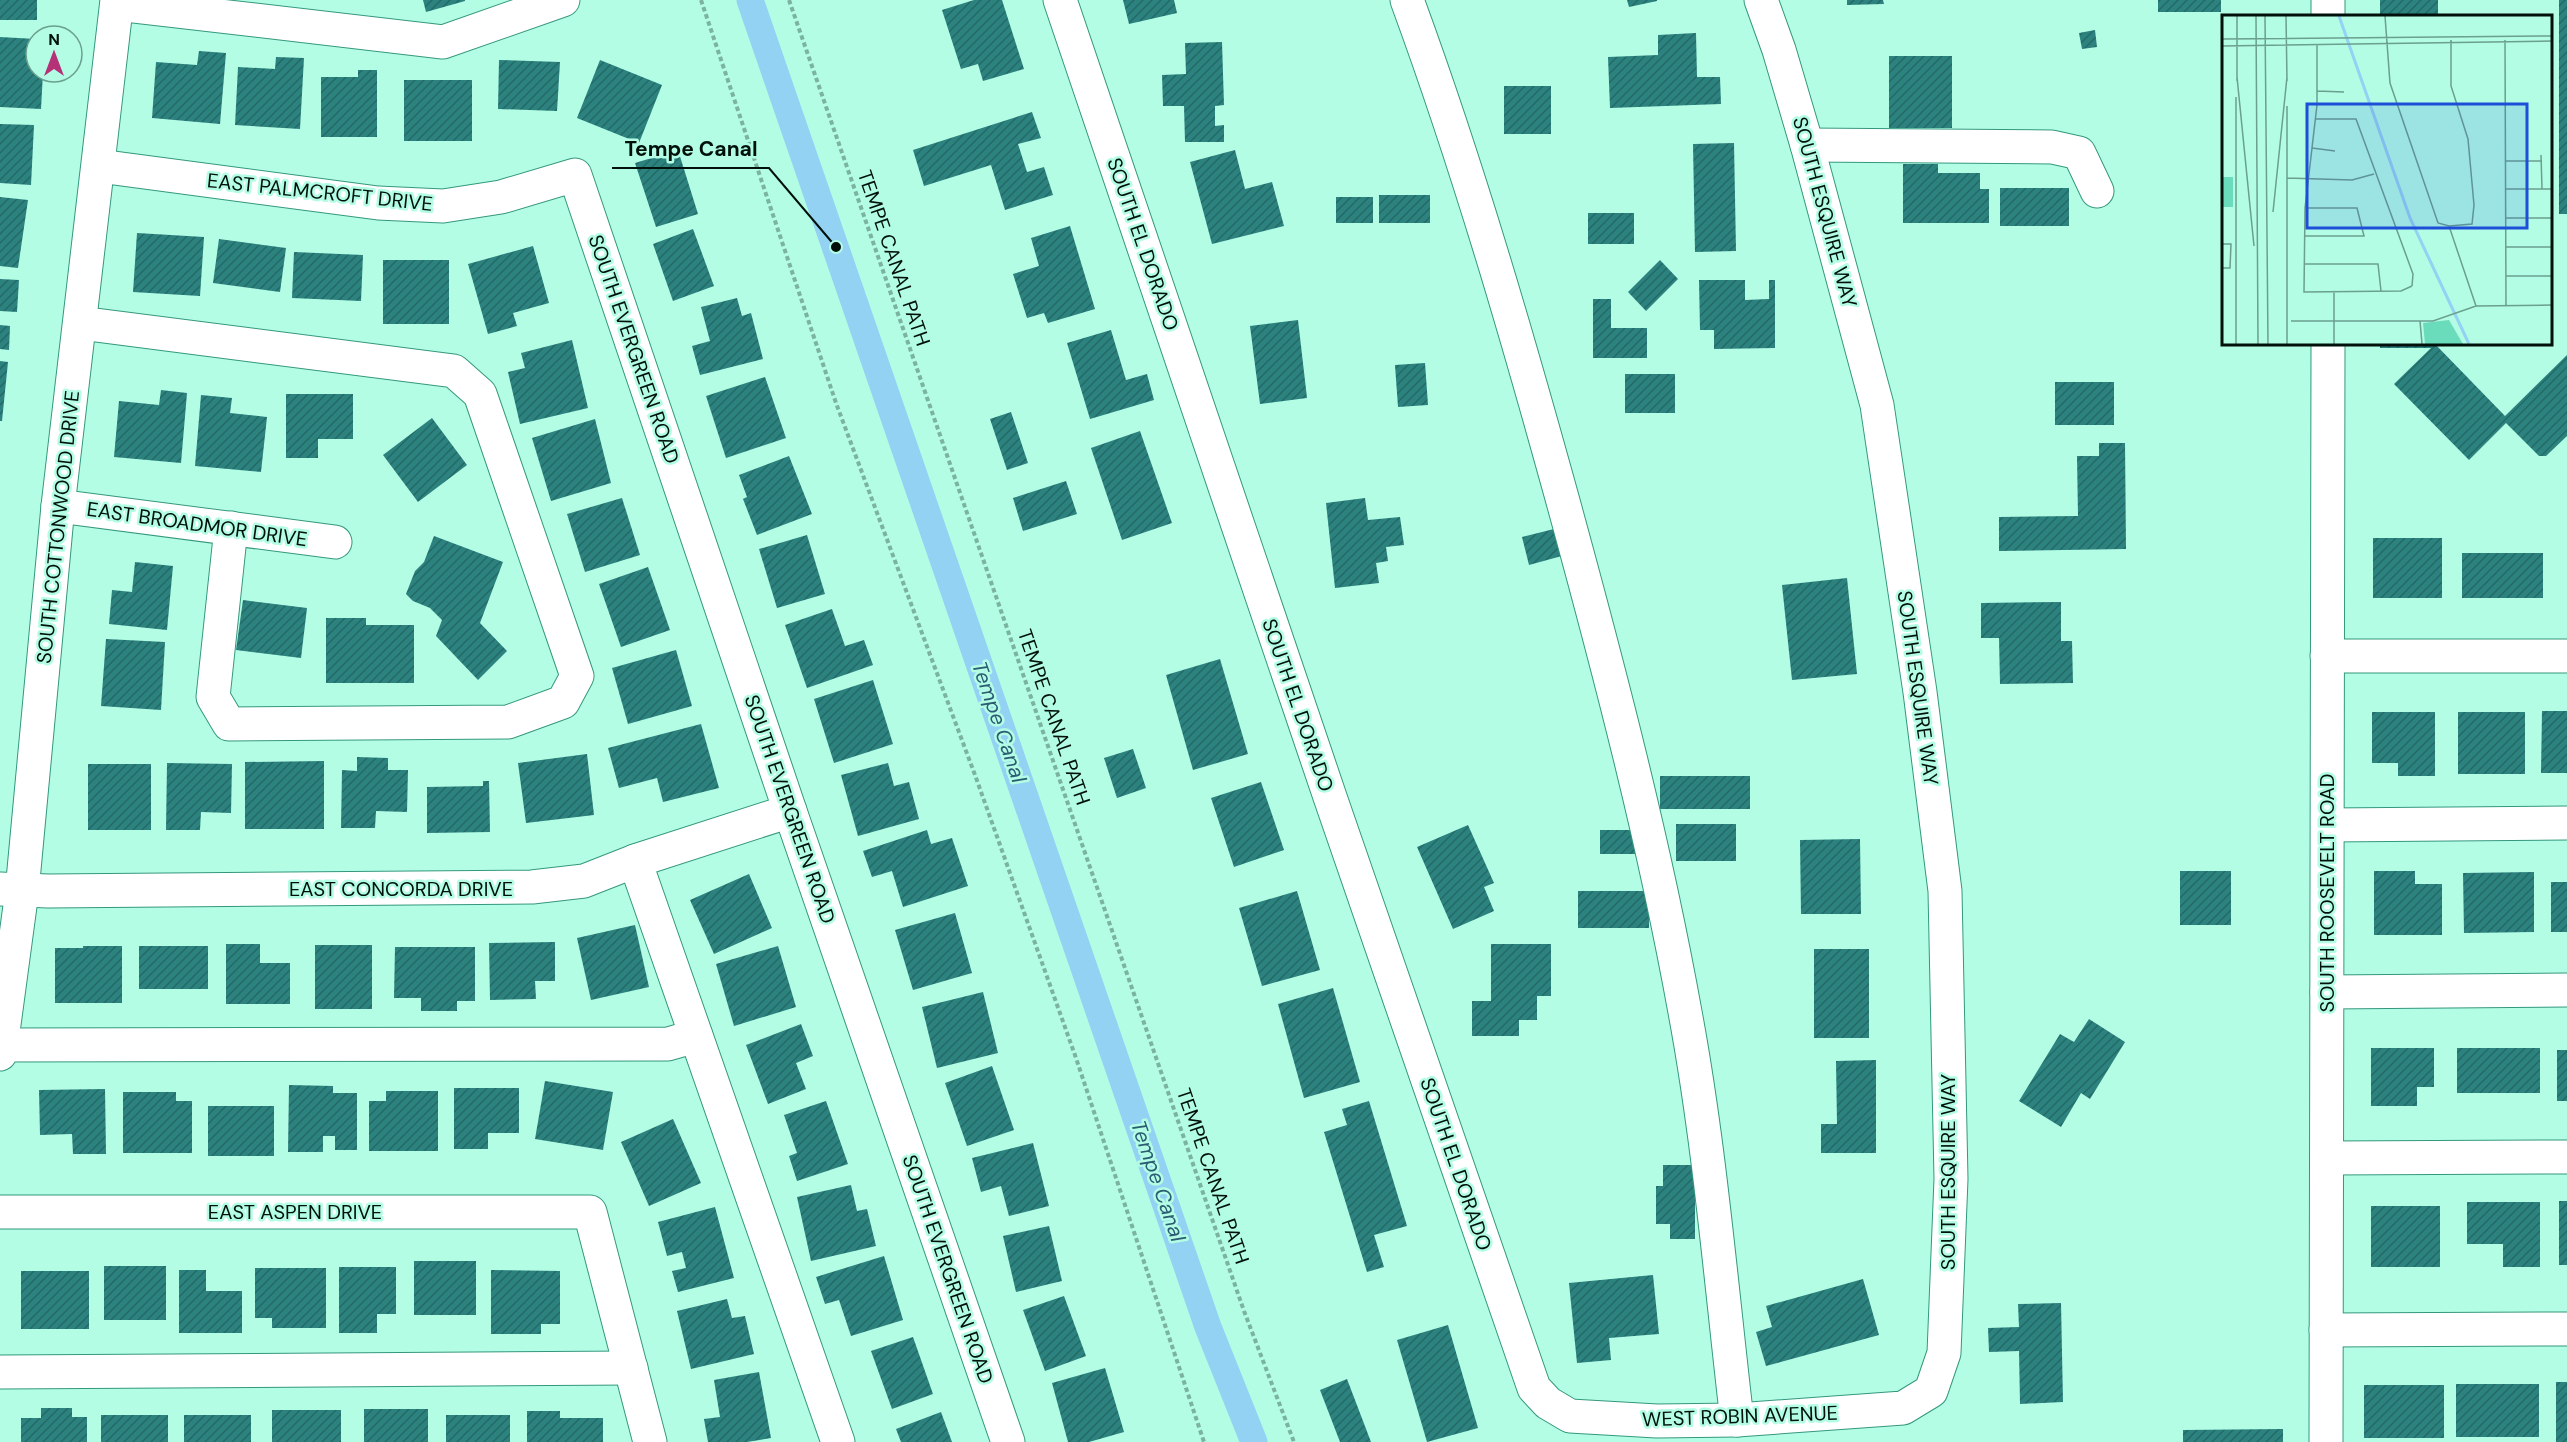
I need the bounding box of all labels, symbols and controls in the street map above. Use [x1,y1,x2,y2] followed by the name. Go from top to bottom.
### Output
[2222,15,2552,345] inset map
[24,24,84,84] north arrow
[48,29,60,50] text: N
[1787,114,1863,311] street label: SOUTH ESQUIRE WAY
[612,129,769,168] callout: Tempe Canal
[624,135,758,163] text: Tempe Canal
[1101,154,1185,334] street label: SOUTH EL DORADO
[206,167,434,217] street label: EAST PALMCROFT DRIVE
[852,167,936,349] street label: TEMPE CANAL PATH
[583,231,685,467] street label: SOUTH EVERGREEN ROAD
[31,389,85,665] street label: SOUTH COTTONWOOD DRIVE
[85,496,309,552] street label: EAST BROADMOR DRIVE
[1891,589,1945,787] street label: SOUTH ESQUIRE WAY
[1256,615,1340,795] street label: SOUTH EL DORADO
[1012,626,1096,808] street label: TEMPE CANAL PATH
[965,658,1033,787] water label: Tempe Canal
[739,691,841,927] street label: SOUTH EVERGREEN ROAD
[2314,773,2340,1013] street label: SOUTH ROOSEVELT ROAD
[289,876,513,902] street label: EAST CONCORDA DRIVE
[1935,1073,1961,1270] street label: SOUTH ESQUIRE WAY
[1414,1074,1498,1254] street label: SOUTH EL DORADO
[1171,1085,1255,1267] street label: TEMPE CANAL PATH
[1124,1117,1192,1246] water label: Tempe Canal
[897,1151,999,1387] street label: SOUTH EVERGREEN ROAD
[208,1199,382,1225] street label: EAST ASPEN DRIVE
[1642,1400,1838,1432] street label: WEST ROBIN AVENUE

